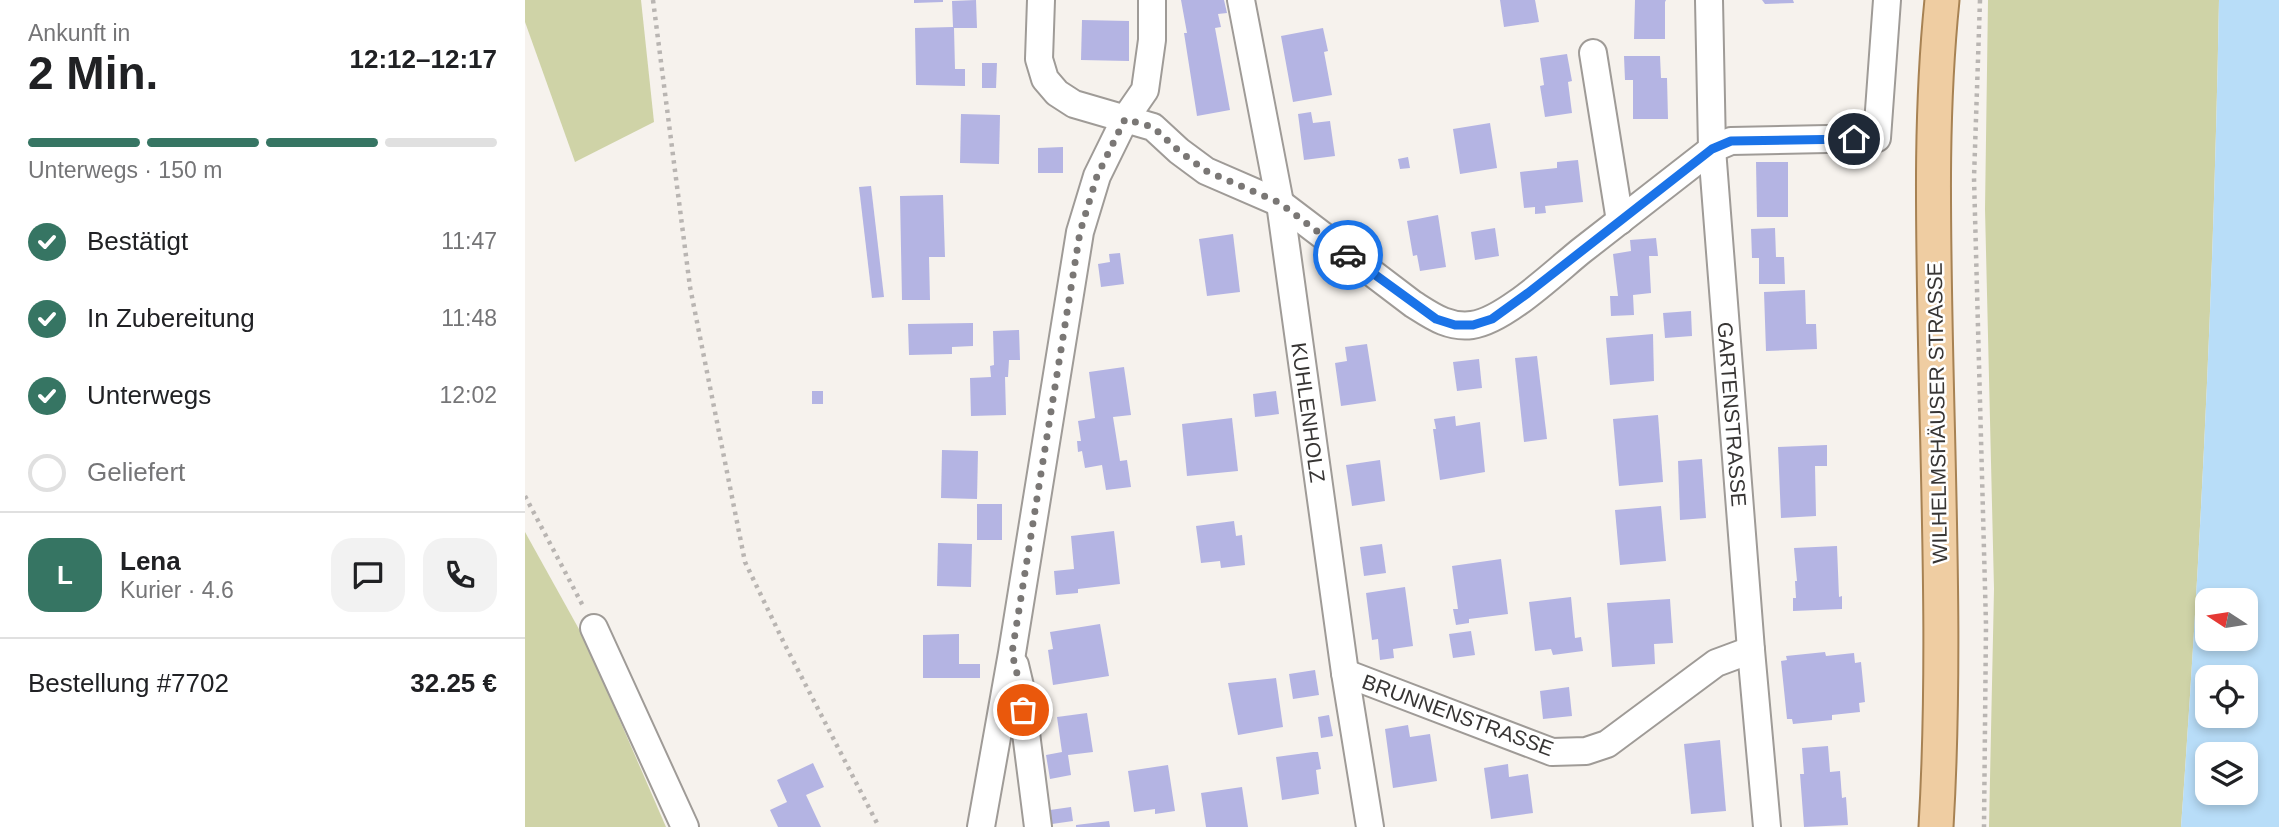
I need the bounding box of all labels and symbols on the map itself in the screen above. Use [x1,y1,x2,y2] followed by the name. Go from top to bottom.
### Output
[1824,109,1884,169] pin
[1313,220,1383,290] courier
[1923,262,1951,564] street label: WILHELMSHÄUSER STRASSE
[1714,321,1751,507] street label: GARTENSTRASSE
[1288,341,1330,484] street label: KUHLENHOLZ
[2195,588,2257,651] north arrow
[1359,670,1557,760] street label: BRUNNENSTRASSE
[993,680,1053,740] pin

